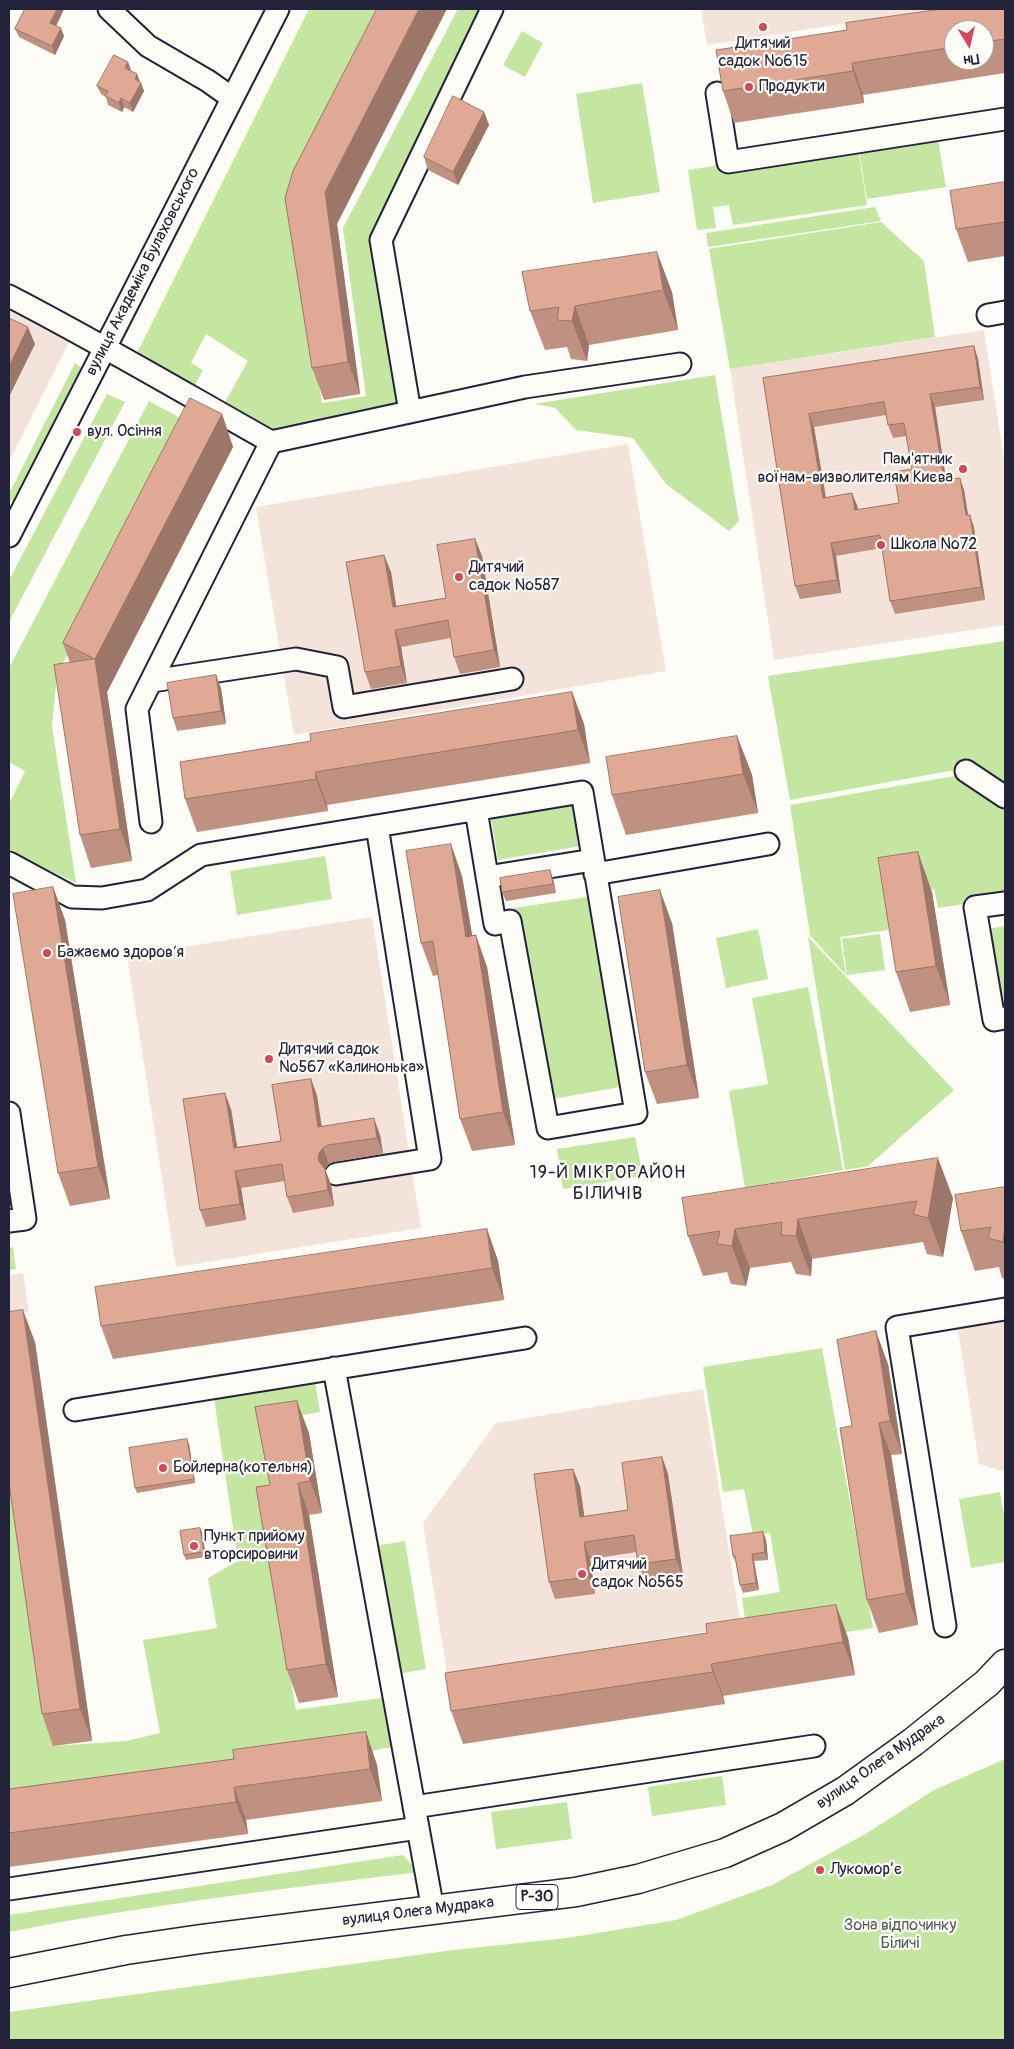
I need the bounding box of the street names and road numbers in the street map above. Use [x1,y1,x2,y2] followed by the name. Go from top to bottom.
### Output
[82,165,204,379] street label: вулиця Академіка Булаховського
[813,1710,949,1814] street label: вулиця Олега Мудрака
[516,1884,558,1910] road number: Р-30
[341,1893,495,1931] street label: вулиця Олега Мудрака

